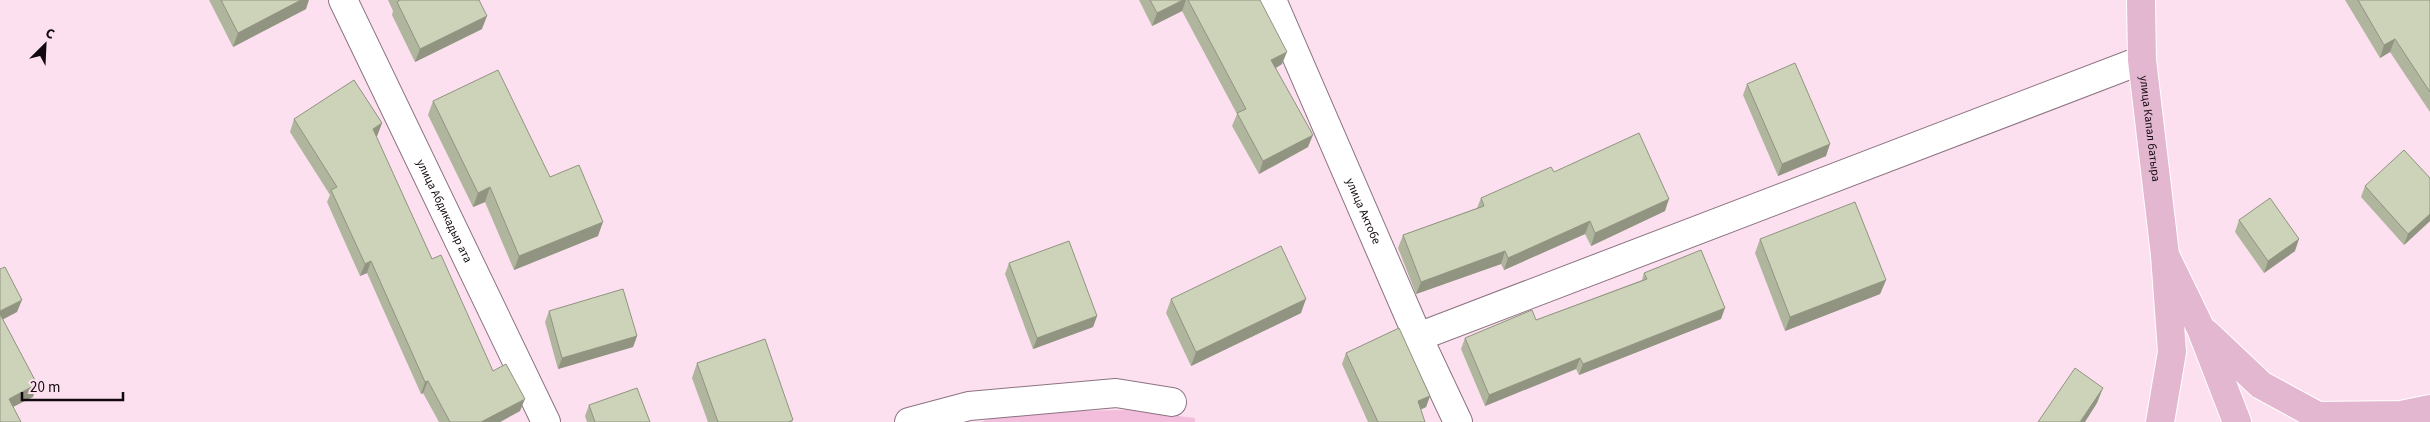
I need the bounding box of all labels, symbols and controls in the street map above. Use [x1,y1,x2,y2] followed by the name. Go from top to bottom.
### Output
[20,20,70,70] north arrow
[42,23,58,45] text: С
[2135,74,2165,183] street label: улица Капал батыра
[412,156,477,265] street label: улица Абдикадыр ата
[1342,175,1385,247] street label: улица Актобе
[22,370,124,402] scale bar
[30,377,60,398] text: 20 m

